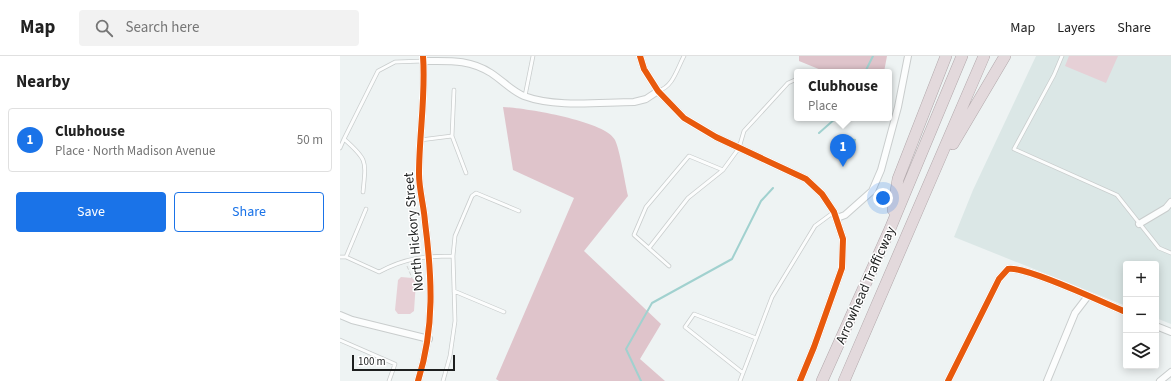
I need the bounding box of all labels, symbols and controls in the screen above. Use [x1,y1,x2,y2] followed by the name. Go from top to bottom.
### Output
[79,10,359,46] search box
[20,14,55,41] text: Map
[93,17,115,39] icon: search
[125,17,199,38] text: Search here
[1010,18,1035,38] text: Map
[1057,18,1095,38] text: Layers
[1117,18,1151,38] text: Share
[794,69,892,121] popup
[16,70,70,94] text: Nearby
[808,76,878,97] text: Clubhouse
[808,97,837,115] text: Place
[55,121,125,142] text: Clubhouse
[27,131,33,149] text: 1
[297,131,323,149] text: 50 m
[830,134,856,167] pin: 1
[55,142,215,160] text: Place · North Madison Avenue
[399,171,429,292] street label: North Hickory Street
[873,188,893,208] your location
[16,192,166,232] button: Save
[174,192,324,232] button: Share
[831,223,901,347] street label: Arrowhead Trafficway
[1123,261,1159,369] map controls
[1123,261,1159,297] button: +
[1123,297,1159,333] button: −
[1123,333,1159,369] button: layers
[352,353,455,372] scale bar
[358,354,386,369] text: 100 m

